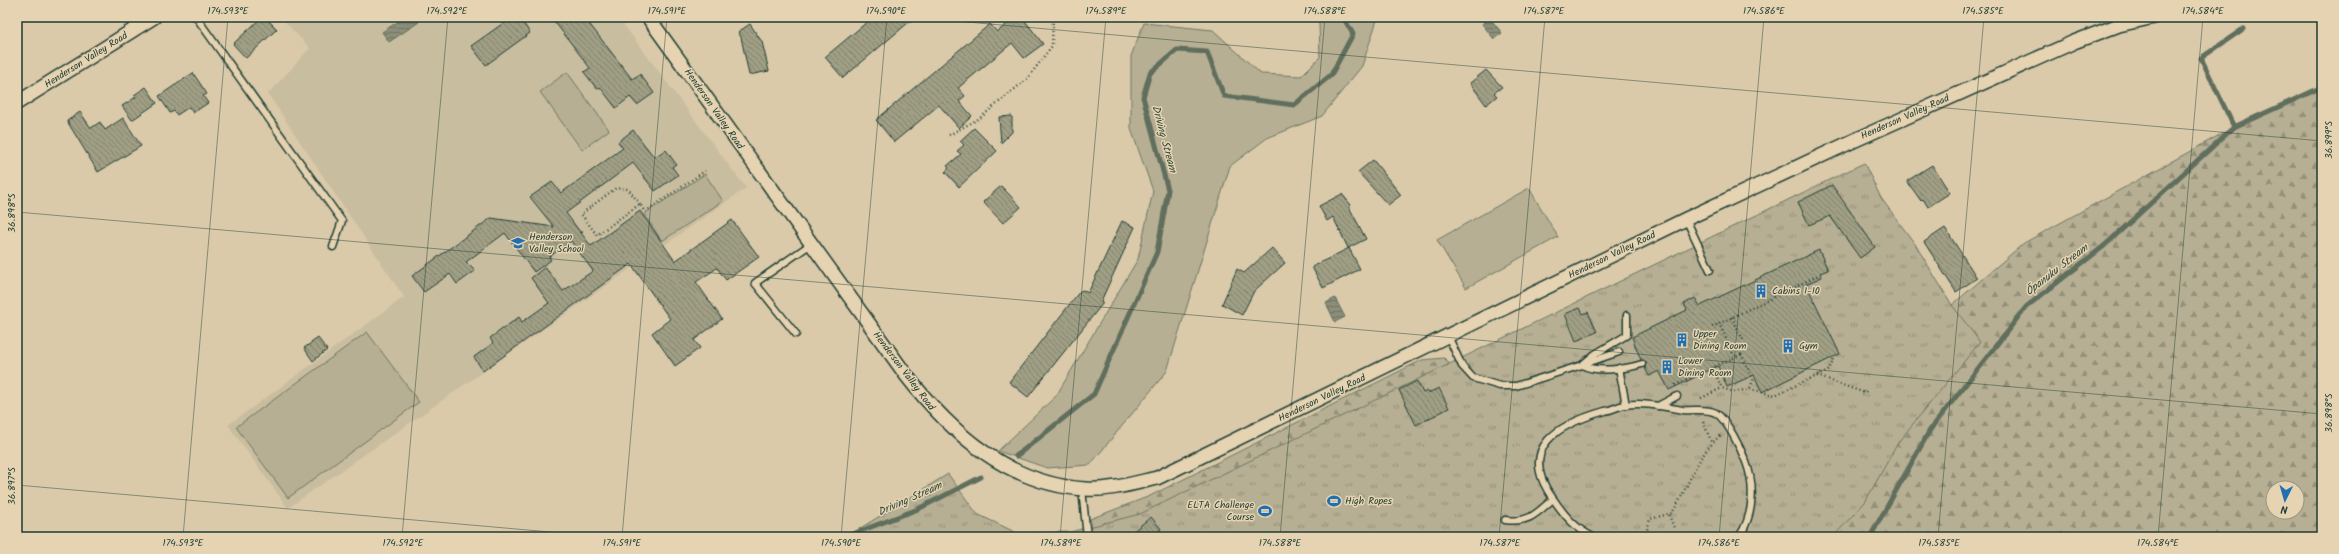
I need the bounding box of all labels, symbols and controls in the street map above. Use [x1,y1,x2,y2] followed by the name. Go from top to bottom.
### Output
[208,3,250,19] text: 174.593°E
[427,3,469,19] text: 174.592°E
[648,3,687,19] text: 174.591°E
[866,3,907,19] text: 174.590°E
[1085,3,1128,19] text: 174.589°E
[1304,3,1347,19] text: 174.588°E
[1524,3,1566,19] text: 174.587°E
[1743,3,1786,19] text: 174.586°E
[1962,3,2005,19] text: 174.585°E
[2182,3,2225,19] text: 174.584°E
[41,27,132,92] street label: Henderson Valley Road
[680,65,749,154] street label: Henderson Valley Road
[1858,90,1953,144] street label: Henderson Valley Road
[1146,103,1182,176] water label: Driving Stream
[2321,120,2337,159] text: 36.899°S
[4,193,20,233] text: 36.898°S
[1566,226,1659,283] street label: Henderson Valley Road
[529,229,584,257] place label: Henderson Valley School
[510,235,526,251] school or university icon: Henderson Valley School
[2022,239,2093,300] water label: Ōpanuku Stream
[1753,283,1769,299] building icon: Cabins 1-10
[1772,283,1820,299] place label: Cabins 1-10
[1693,326,1747,354] place label: Upper Dining Room
[869,328,940,415] street label: Henderson Valley Road
[1674,332,1690,348] building icon: Upper Dining Room
[1780,338,1796,354] building icon: Gym
[1799,338,1818,354] place label: Gym
[1678,353,1732,381] place label: Lower Dining Room
[1659,359,1675,375] building icon: Lower Dining Room
[1276,369,1369,426] street label: Henderson Valley Road
[2321,393,2337,433] text: 36.898°S
[4,466,20,505] text: 36.897°S
[875,476,946,521] water label: Driving Stream
[2265,480,2305,520] north arrow
[1326,493,1342,509] sports icon: High Ropes
[1345,493,1393,509] place label: High Ropes
[1187,497,1254,525] place label: ELTA Challenge Course
[2280,500,2288,518] text: N
[1257,503,1273,519] sports icon: ELTA Challenge Course
[163,535,205,551] text: 174.593°E
[383,535,425,551] text: 174.592°E
[603,535,642,551] text: 174.591°E
[821,535,862,551] text: 174.590°E
[1040,535,1083,551] text: 174.589°E
[1259,535,1302,551] text: 174.588°E
[1480,535,1522,551] text: 174.587°E
[1698,535,1741,551] text: 174.586°E
[1918,535,1961,551] text: 174.585°E
[2137,535,2180,551] text: 174.584°E

